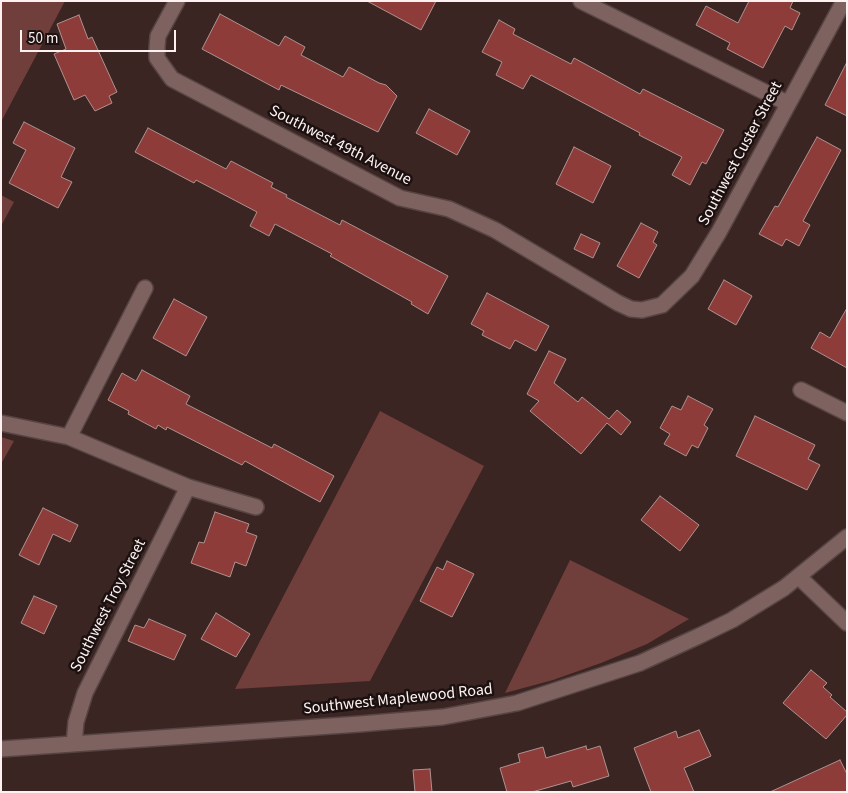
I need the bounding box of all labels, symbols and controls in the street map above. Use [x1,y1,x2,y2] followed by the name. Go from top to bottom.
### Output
[22,20,179,52] scale bar
[28,28,58,49] text: 50 m
[695,79,787,229] street label: Southwest Custer Street
[266,102,414,190] street label: Southwest 49th Avenue
[67,536,151,676] street label: Southwest Troy Street
[302,681,494,719] street label: Southwest Maplewood Road

